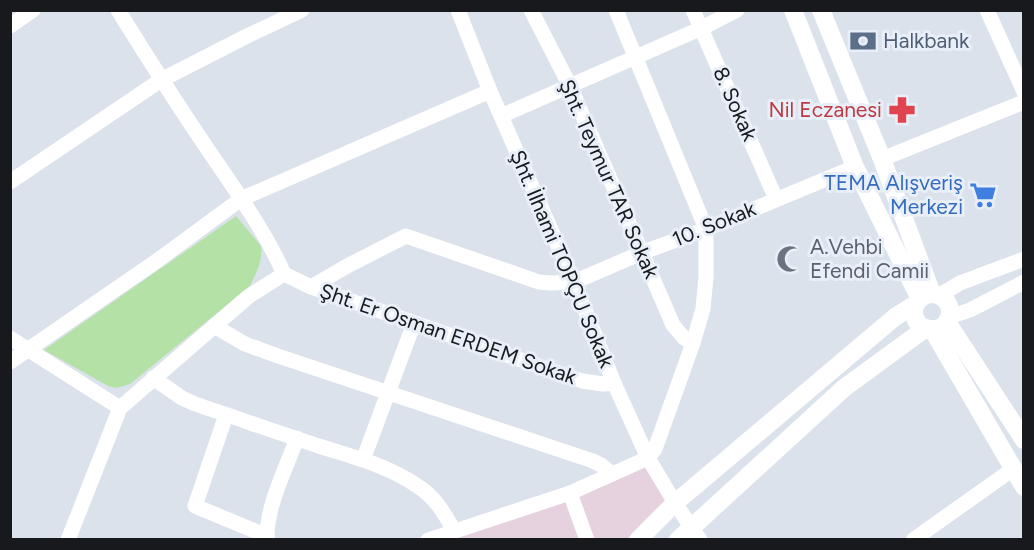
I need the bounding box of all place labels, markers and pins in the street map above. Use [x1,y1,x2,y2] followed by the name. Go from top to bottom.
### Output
[848,26,878,56] bank icon: Halkbank
[883,28,970,53] place label: Halkbank
[887,95,917,125] pharmacy icon: Nil Eczanesi
[768,97,882,122] place label: Nil Eczanesi
[824,170,963,219] place label: TEMA Alışveriş Merkezi
[968,180,998,210] supermarket icon: TEMA Alışveriş Merkezi
[810,234,929,283] place label: A.Vehbi Efendi Camii
[775,244,805,274] mosque icon: A.Vehbi Efendi Camii

